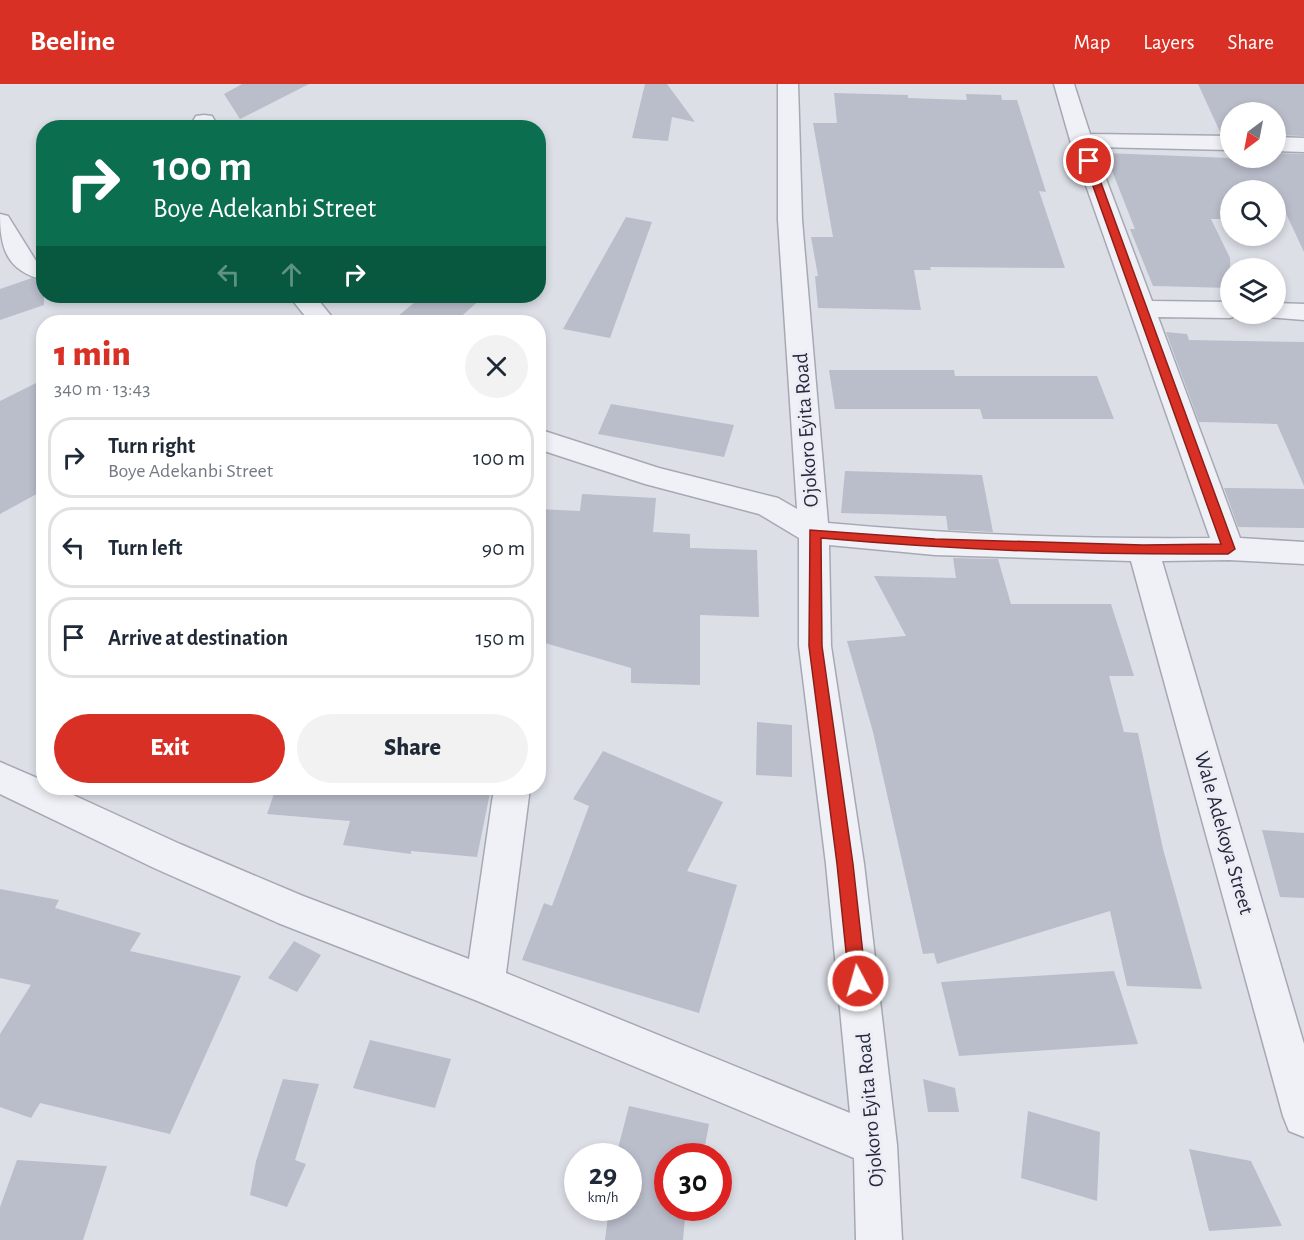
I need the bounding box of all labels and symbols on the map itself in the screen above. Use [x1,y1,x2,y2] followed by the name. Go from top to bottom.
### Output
[1220,102,1286,168] north arrow
[1063,135,1114,186] pin
[790,352,822,508] street label: Ojokoro Eyita Road
[1191,749,1257,917] street label: Wale Adekoya Street
[826,949,890,1013] position arrow
[853,1032,887,1188] street label: Ojokoro Eyita Road
[654,1143,732,1221] speed limit sign: 30

